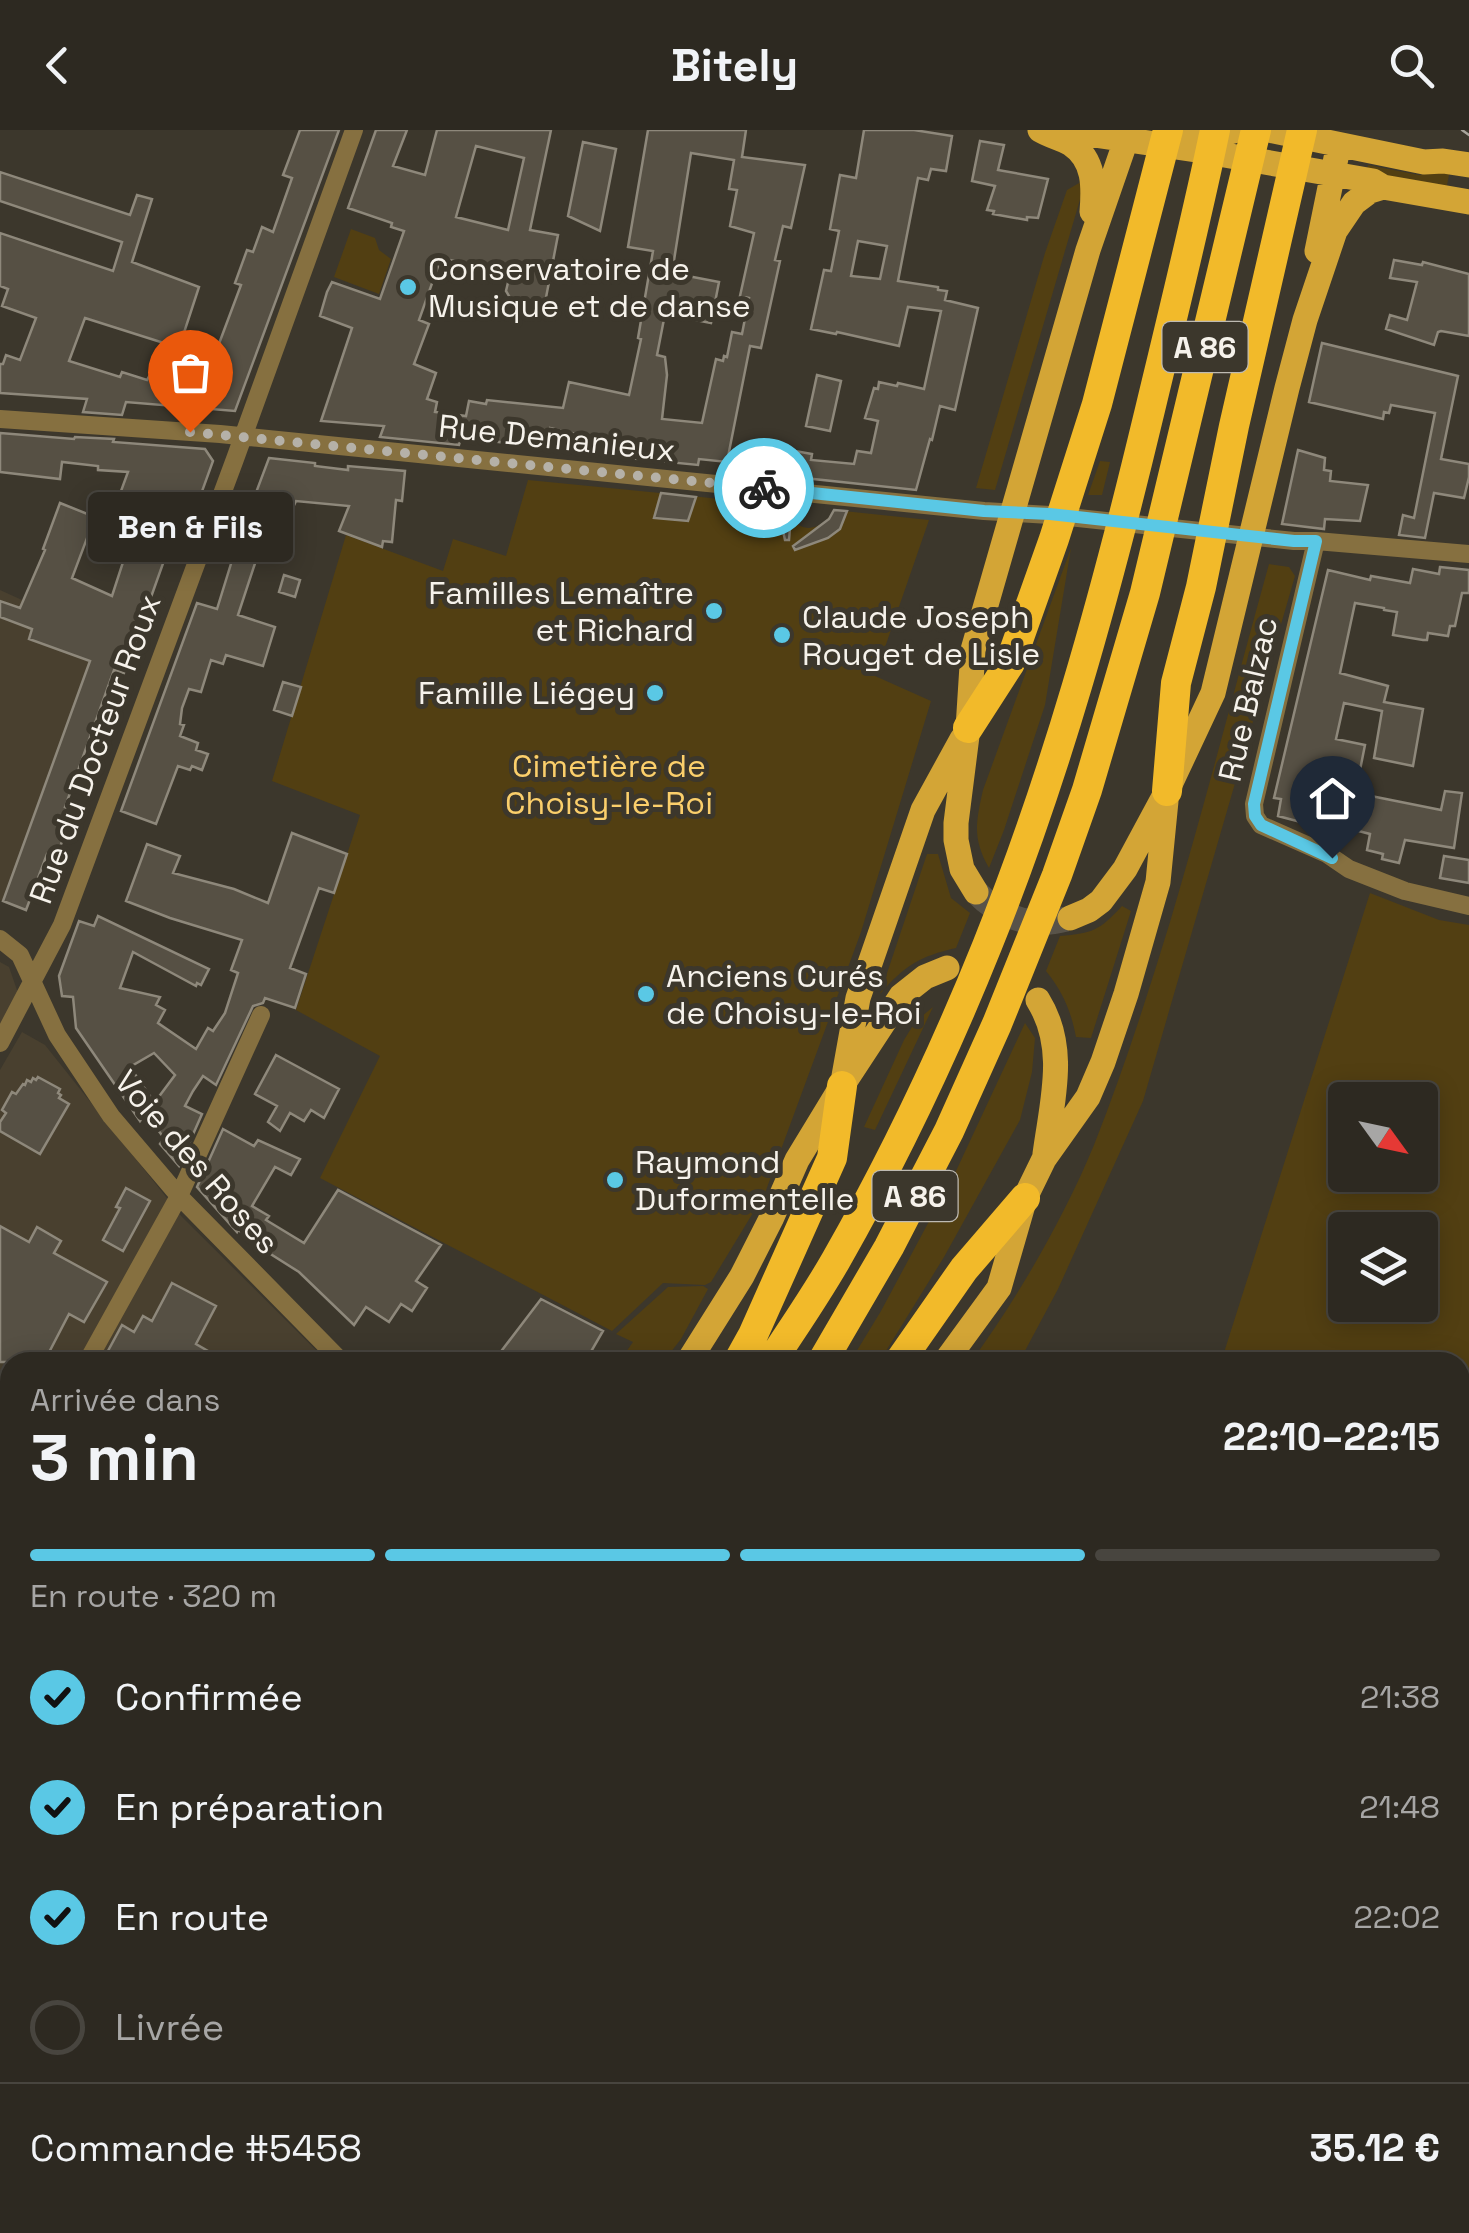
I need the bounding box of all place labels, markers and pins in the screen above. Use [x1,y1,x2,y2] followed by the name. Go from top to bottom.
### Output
[428,249,751,326] place label: Conservatoire de Musique et de danse
[397,276,419,298] marker: Conservatoire de Musique et de danse
[148,330,233,433] pin
[88,492,292,562] callout: Ben & Fils
[428,573,694,650] place label: Familles Lemaître et Richard
[802,597,1040,674] place label: Claude Joseph Rouget de Lisle
[703,600,725,622] marker: Familles Lemaître et Richard
[771,624,793,646] marker: Claude Joseph Rouget de Lisle
[418,673,635,713] place label: Famille Liégey
[644,682,666,704] marker: Famille Liégey
[1290,756,1375,859] pin
[666,956,922,1033] place label: Anciens Curés de Choisy-le-Roi
[635,983,657,1005] marker: Anciens Curés de Choisy-le-Roi
[635,1142,854,1219] place label: Raymond Duformentelle
[604,1169,626,1191] marker: Raymond Duformentelle

